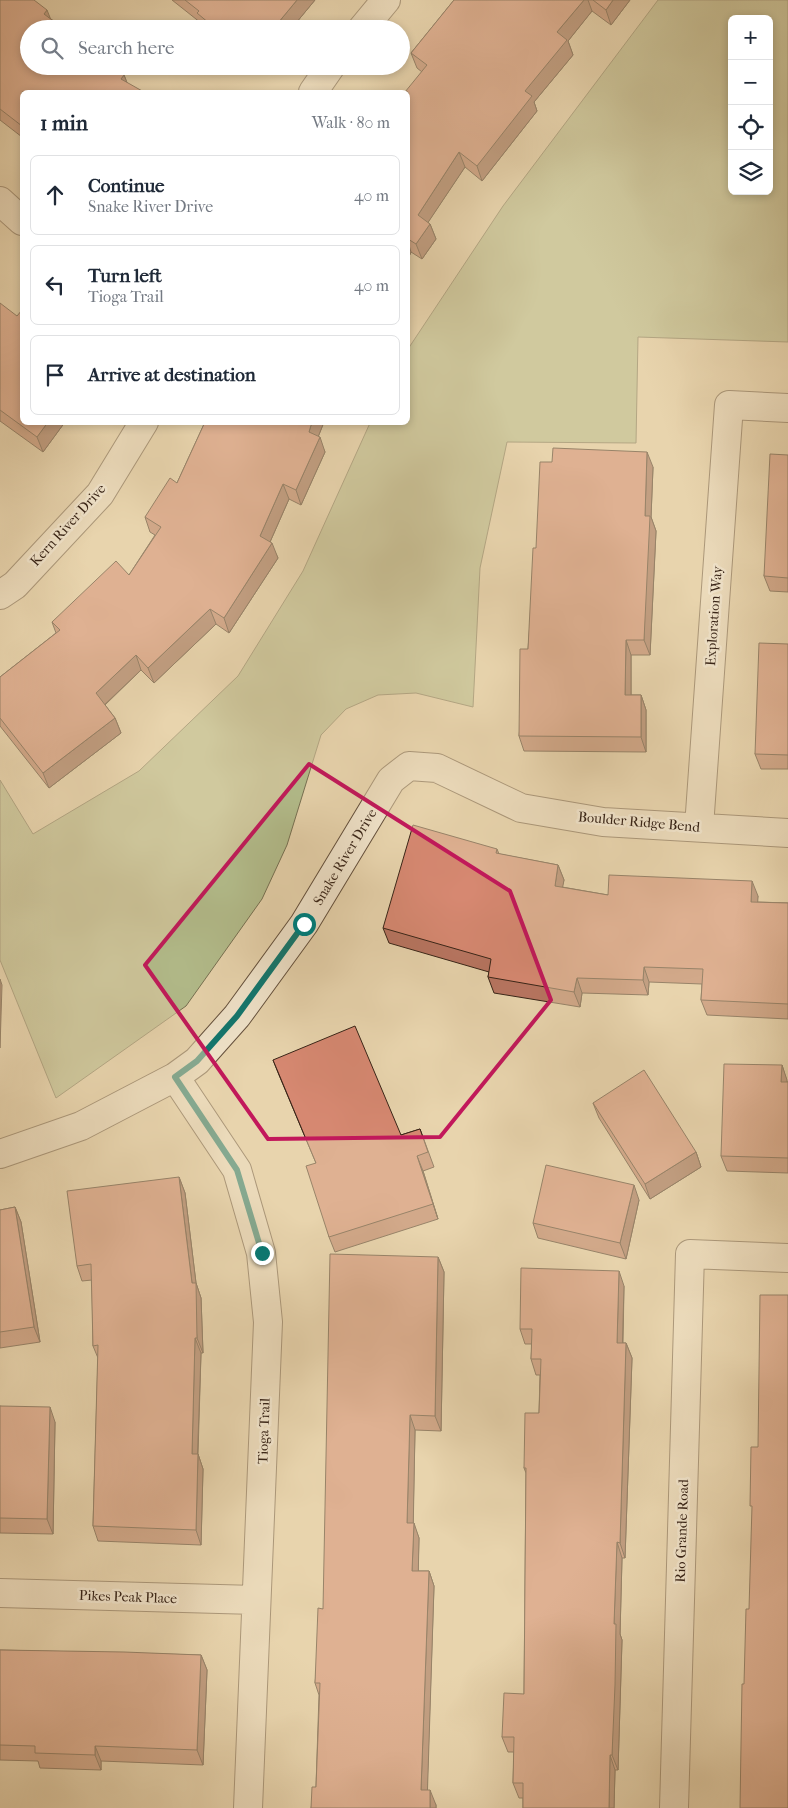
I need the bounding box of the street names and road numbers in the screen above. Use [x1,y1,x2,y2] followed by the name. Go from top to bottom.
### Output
[27,480,109,570] street label: Kern River Drive
[702,565,726,667] street label: Exploration Way
[309,806,381,908] street label: Snake River Drive
[577,808,701,836] street label: Boulder Ridge Bend
[254,1398,274,1464] street label: Tioga Trail
[672,1479,692,1583] street label: Rio Grande Road
[79,1587,177,1607] street label: Pikes Peak Place

